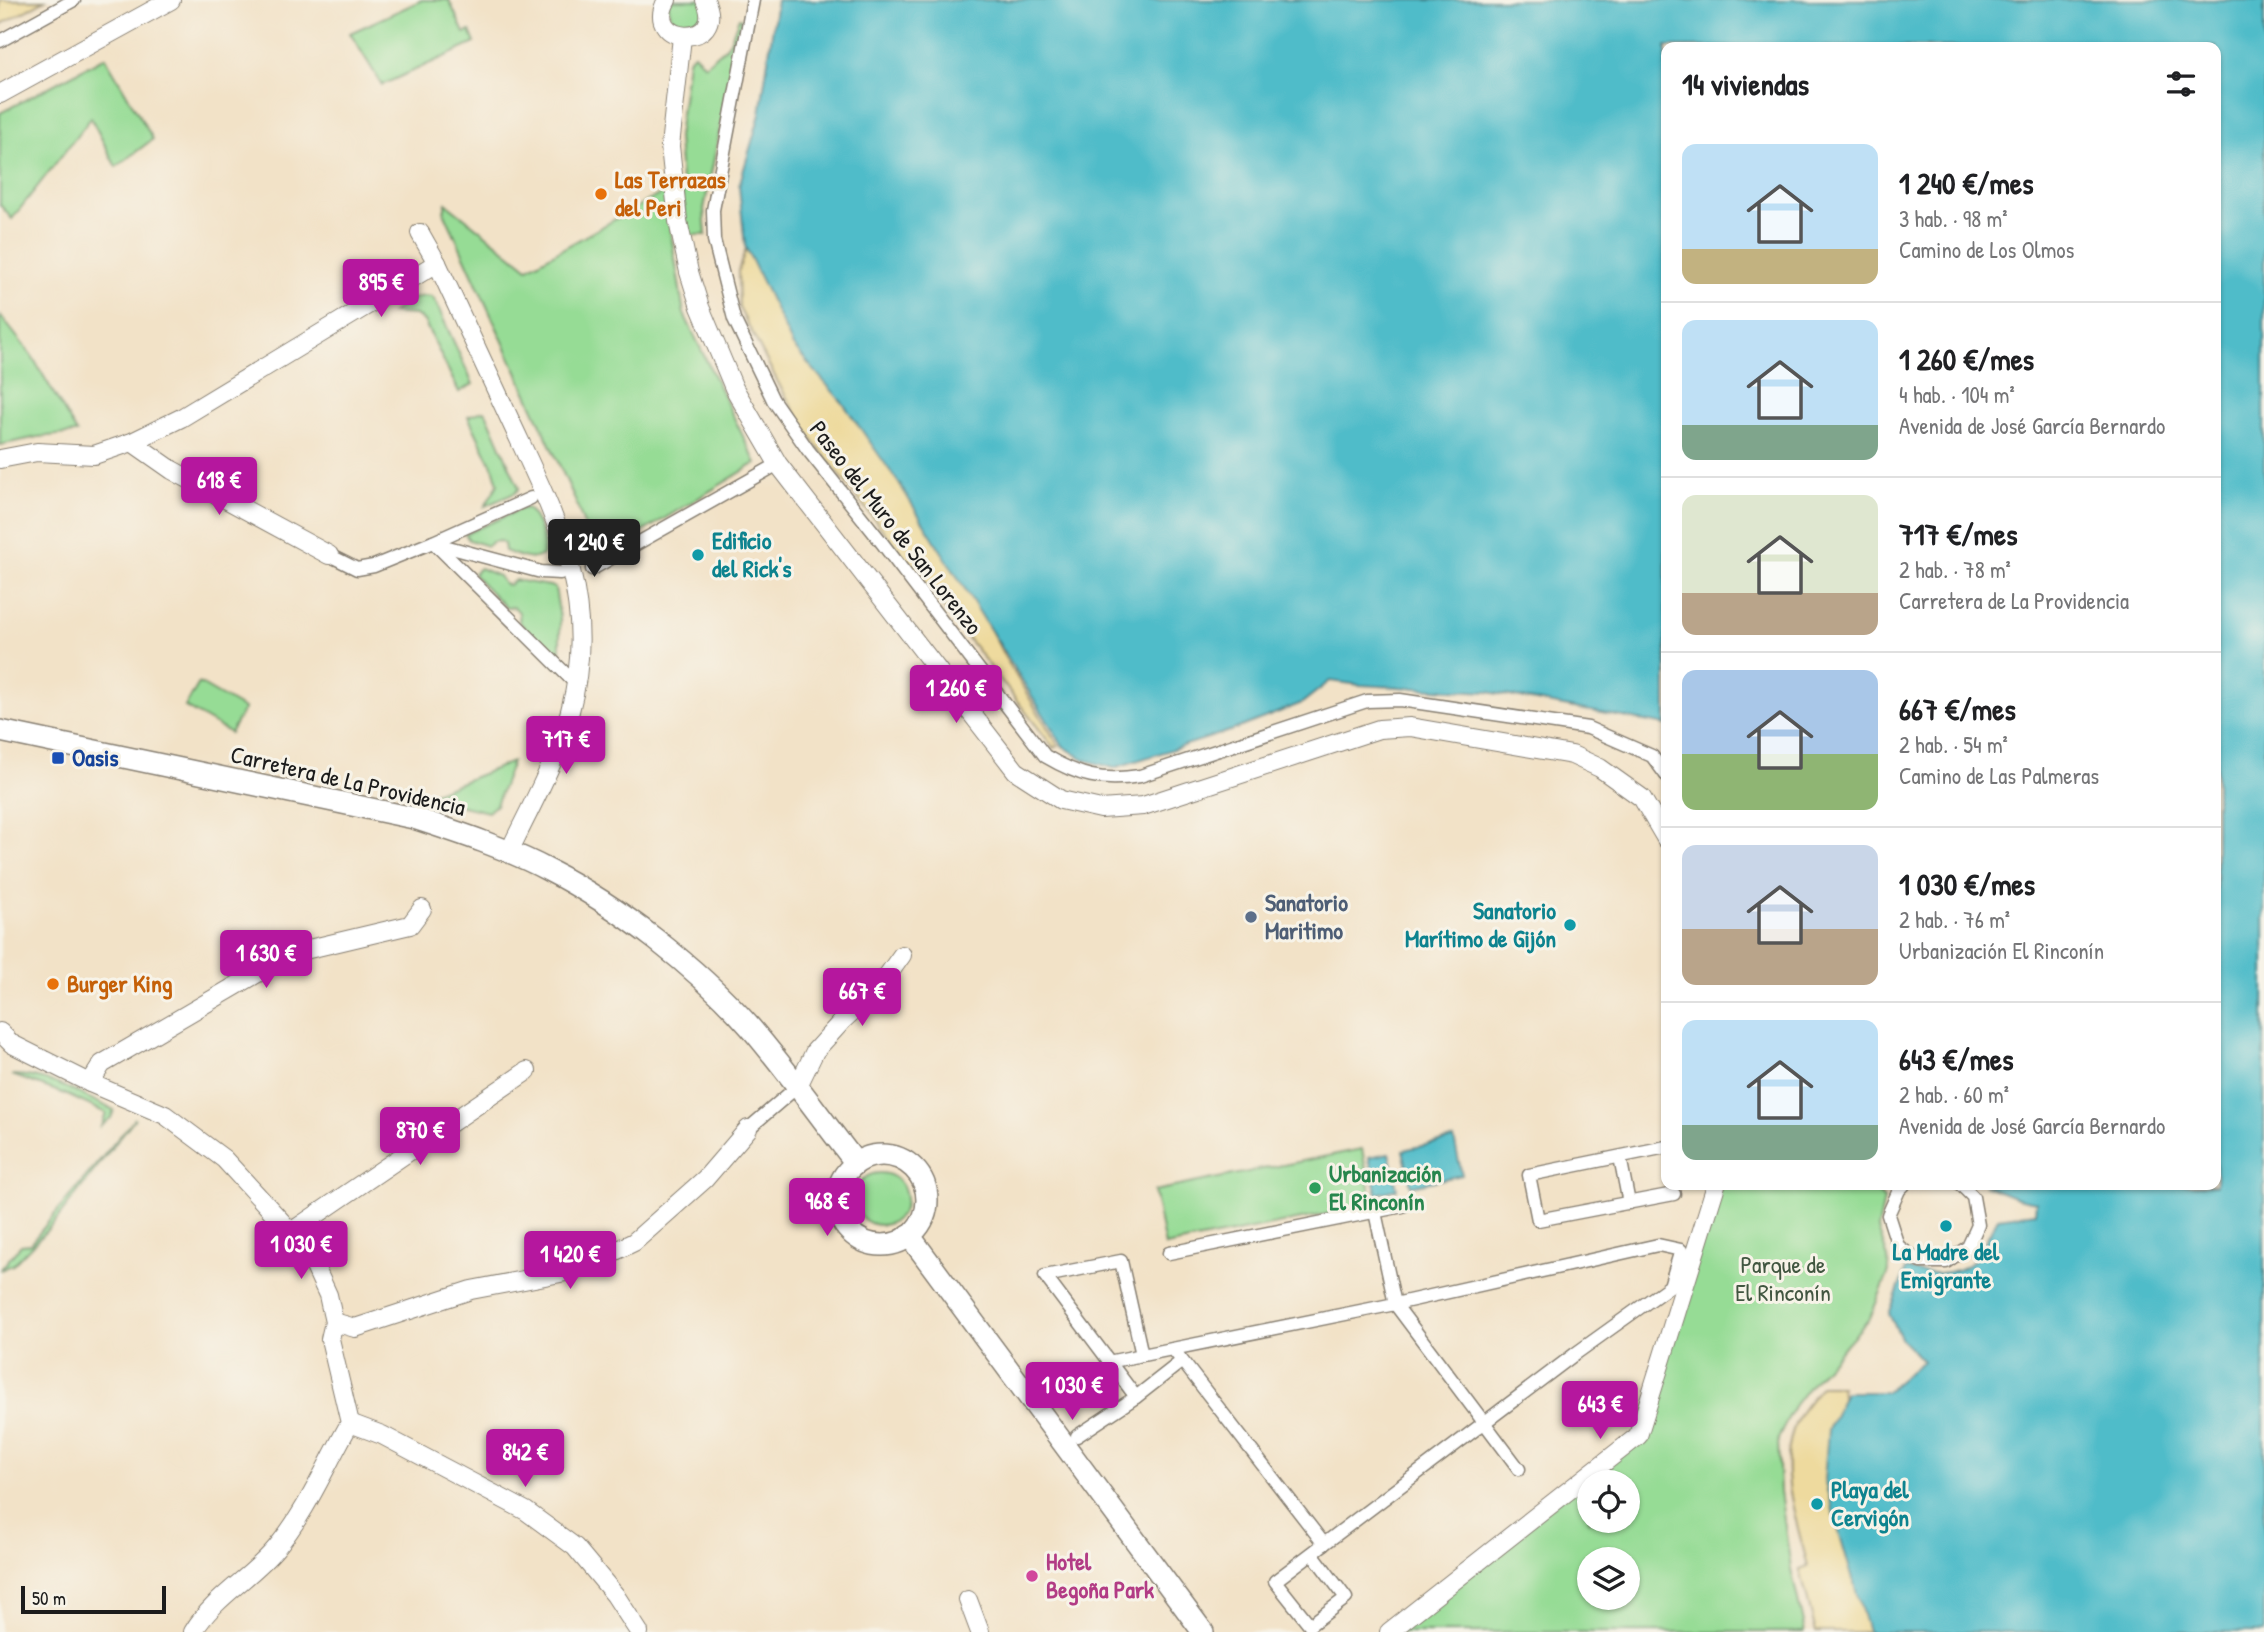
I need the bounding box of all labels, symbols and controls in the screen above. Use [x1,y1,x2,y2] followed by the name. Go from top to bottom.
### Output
[1682,64,1809,104] text: 14 viviendas
[2162,65,2200,103] icon: filters
[615,163,726,223] place label: Las Terrazas del Peri
[1899,163,2033,203] text: 1 240 €/mes
[1738,172,1822,256] icon: home
[593,186,609,202] marker: Las Terrazas del Peri
[1899,203,2007,234] text: 3 hab. · 98 m²
[1899,234,2074,265] text: Camino de Los Olmos
[332,260,430,319] pin: 895 €
[359,266,403,297] text: 895 €
[1899,339,2034,379] text: 1 260 €/mes
[1738,348,1822,432] icon: home
[1899,379,2015,410] text: 4 hab. · 104 m²
[1899,410,2165,441] text: Avenida de José García Bernardo
[803,414,991,641] street label: Paseo del Muro de San Lorenzo
[170,458,268,517] pin: 618 €
[197,464,241,495] text: 618 €
[1899,514,2018,554] text: 717 €/mes
[529,520,659,579] pin: 1 240 €
[1738,523,1822,607] icon: home
[712,524,792,584] place label: Edificio del Rick's
[564,526,624,557] text: 1 240 €
[690,547,706,563] marker: Edificio del Rick's
[1899,554,2011,585] text: 2 hab. · 78 m²
[1899,585,2129,616] text: Carretera de La Providencia
[891,666,1021,725] pin: 1 260 €
[926,672,986,703] text: 1 260 €
[1899,689,2016,729] text: 667 €/mes
[1738,698,1822,782] icon: home
[517,716,615,776] pin: 717 €
[542,723,590,754] text: 717 €
[1899,729,2008,760] text: 2 hab. · 54 m²
[228,737,469,823] street label: Carretera de La Providencia
[72,741,119,773] place label: Oasis
[50,750,66,766] marker: Oasis
[1899,760,2099,791] text: Camino de Las Palmeras
[1899,864,2035,904] text: 1 030 €/mes
[1738,873,1822,957] icon: home
[1265,886,1348,946] place label: Sanatorio Maritimo
[1405,894,1556,954] place label: Sanatorio Marítimo de Gijón
[1899,904,2010,935] text: 2 hab. · 76 m²
[1243,909,1259,925] marker: Sanatorio Maritimo
[1562,917,1578,933] marker: Sanatorio Marítimo de Gijón
[201,930,331,990] pin: 1 630 €
[1899,935,2104,966] text: Urbanización El Rinconín
[236,937,296,968] text: 1 630 €
[67,967,173,1000] place label: Burger King
[813,968,911,1028] pin: 667 €
[839,975,885,1006] text: 667 €
[45,976,61,992] marker: Burger King
[1899,1039,2014,1079] text: 643 €/mes
[1738,1048,1822,1132] icon: home
[1899,1079,2009,1110] text: 2 hab. · 60 m²
[371,1108,469,1167] pin: 870 €
[1899,1110,2165,1141] text: Avenida de José García Bernardo
[396,1114,444,1145] text: 870 €
[1329,1157,1442,1217] place label: Urbanización El Rinconín
[778,1178,876,1238] pin: 968 €
[1307,1180,1323,1196] marker: Urbanización El Rinconín
[805,1185,849,1216] text: 968 €
[1938,1218,1954,1234] marker: La Madre del Emigrante
[236,1222,366,1281] pin: 1 030 €
[271,1228,331,1259] text: 1 030 €
[505,1232,635,1291] pin: 1 420 €
[1893,1235,2000,1296] place label: La Madre del Emigrante
[540,1238,600,1269] text: 1 420 €
[1735,1248,1831,1308] park label: Parque de El Rinconín
[1007,1362,1137,1422] pin: 1 030 €
[1042,1369,1102,1400] text: 1 030 €
[1551,1382,1649,1441] pin: 643 €
[1578,1388,1622,1419] text: 643 €
[476,1430,574,1489] pin: 842 €
[502,1436,548,1467] text: 842 €
[1577,1470,1640,1610] map controls
[1577,1470,1640,1533] button: locate
[1831,1473,1909,1534] place label: Playa del Cervigón
[1809,1496,1825,1512] marker: Playa del Cervigón
[1046,1545,1154,1606] place label: Hotel Begoña Park
[1577,1547,1640,1610] button: layers
[1024,1568,1040,1584] marker: Hotel Begoña Park
[21,1583,166,1615] scale bar
[32,1585,66,1611] text: 50 m

